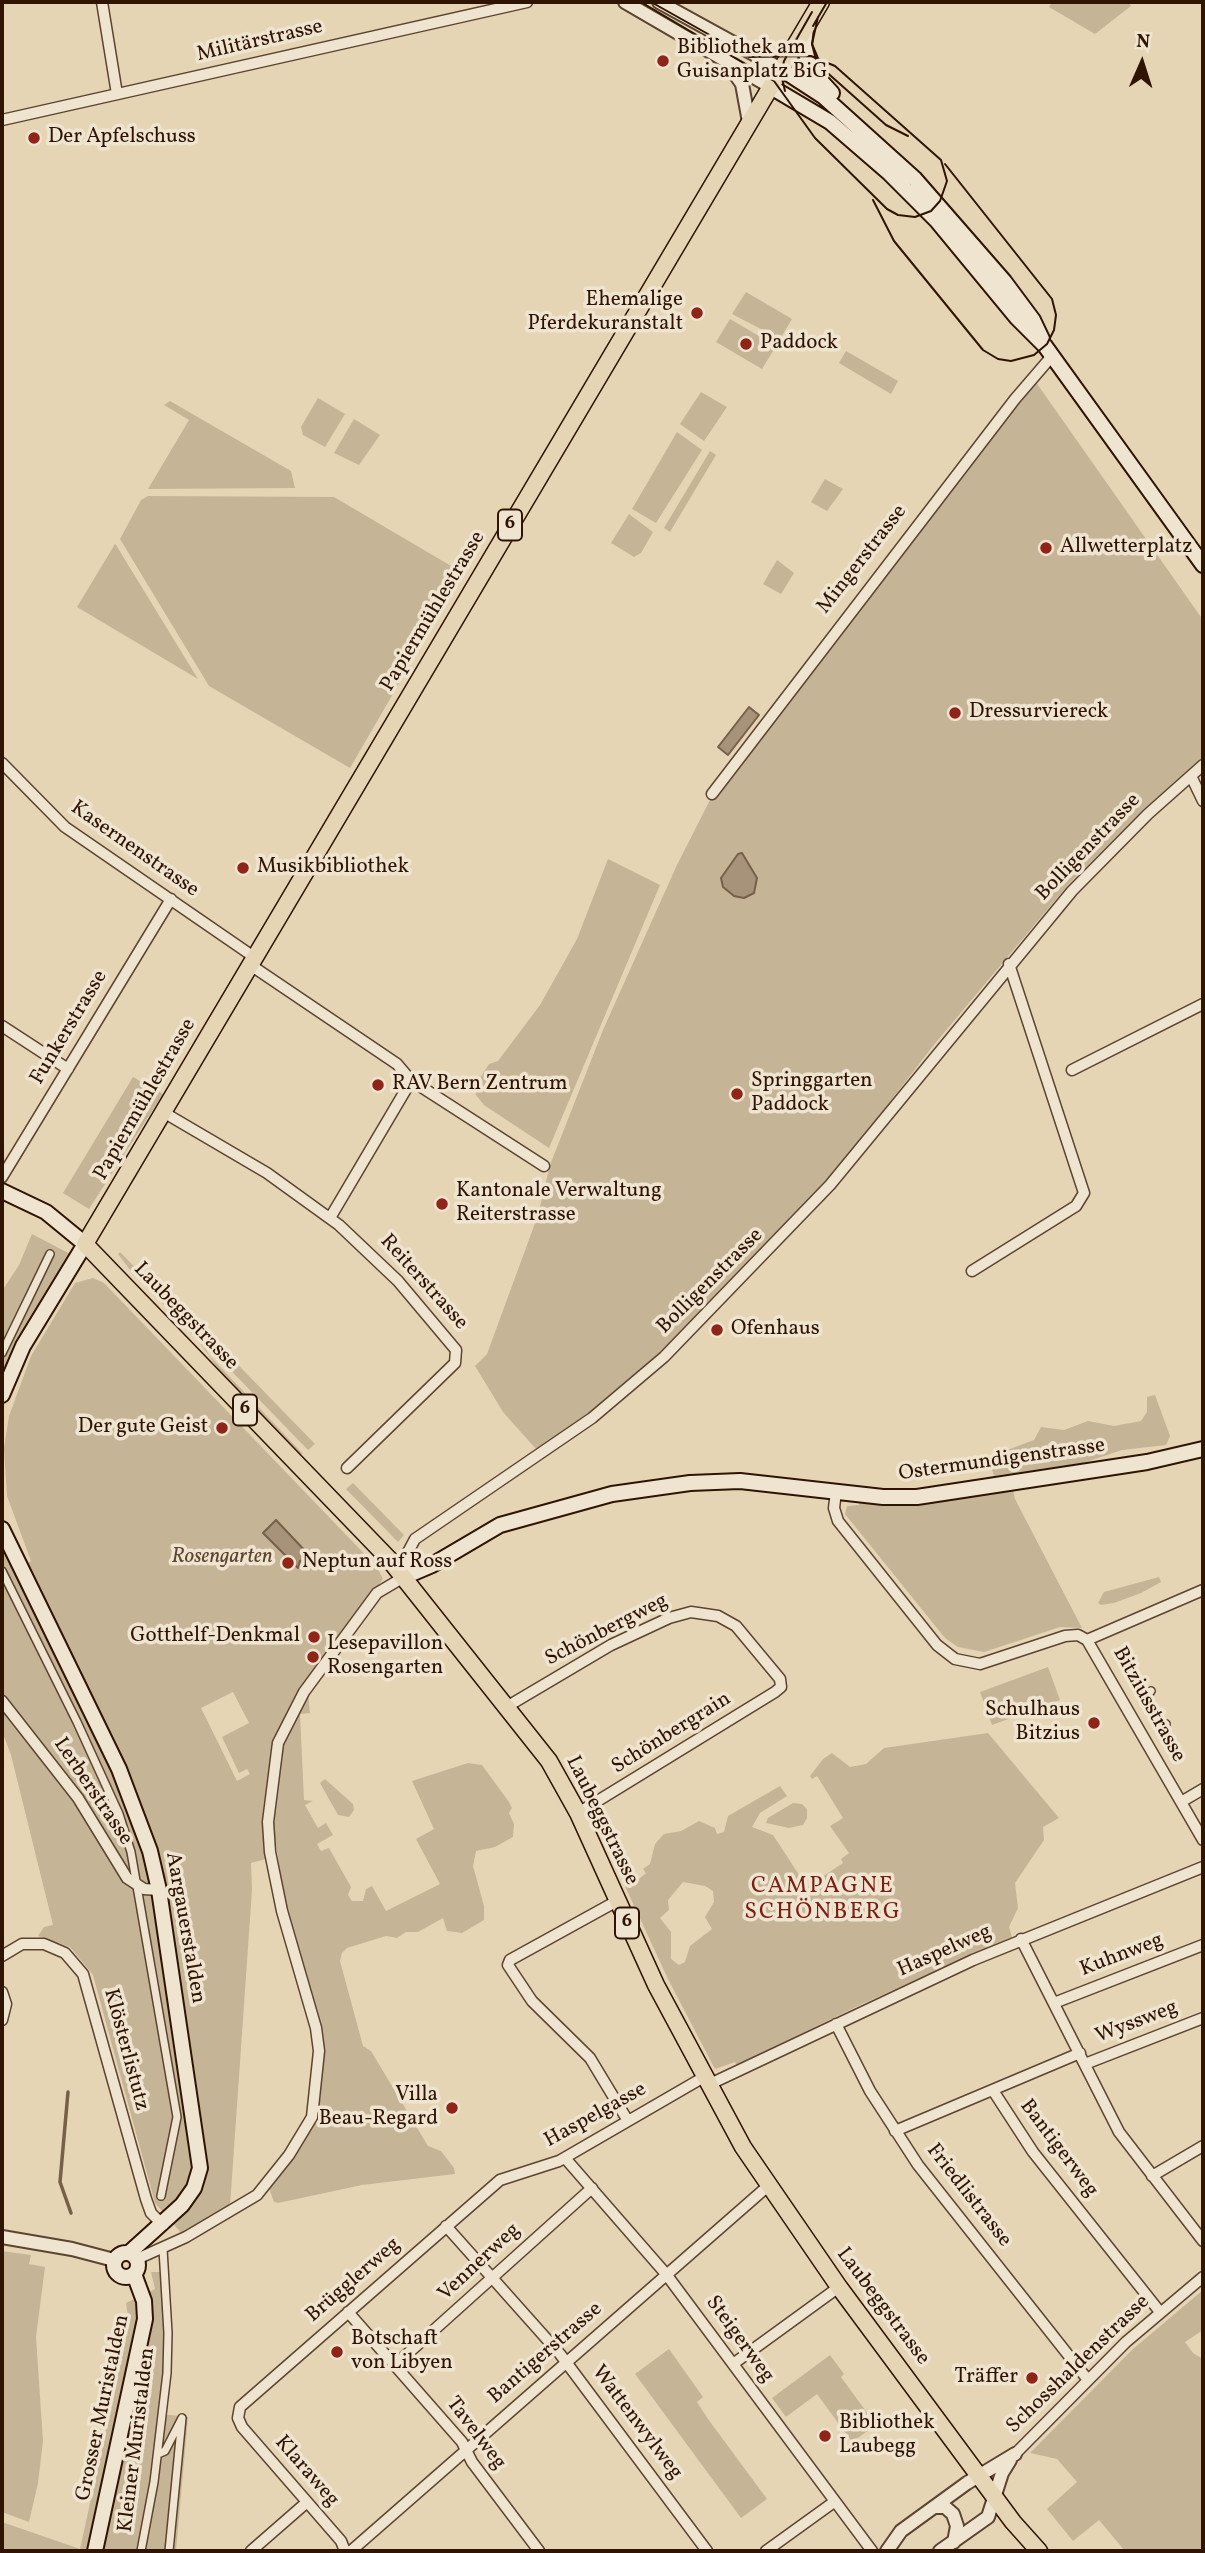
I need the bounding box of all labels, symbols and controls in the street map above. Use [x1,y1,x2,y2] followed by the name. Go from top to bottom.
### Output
[194,15,326,69] street label: Militärstrasse
[1107,28,1177,98] north arrow
[1136,29,1151,55] text: N
[677,36,828,86] place label: Bibliothek am Guisanplatz BiG
[655,53,671,69] marker: Bibliothek am Guisanplatz BiG
[48,125,196,151] place label: Der Apfelschuss
[26,130,42,146] marker: Der Apfelschuss
[528,288,683,338] place label: Ehemalige Pferdekuranstalt
[689,305,705,321] marker: Ehemalige Pferdekuranstalt
[760,331,838,357] place label: Paddock
[738,336,754,352] marker: Paddock
[813,500,913,620] street label: Mingerstrasse
[498,510,522,540] road number: 6
[376,527,492,697] street label: Papiermühlestrasse
[1060,535,1193,561] place label: Allwetterplatz
[1038,540,1054,556] marker: Allwetterplatz
[969,700,1108,726] place label: Dressurviereck
[947,705,963,721] marker: Dressurviereck
[1031,789,1147,907] street label: Bolligenstrasse
[65,796,203,904] street label: Kasernenstrasse
[257,855,409,881] place label: Musikbibliothek
[235,860,251,876] marker: Musikbibliothek
[26,966,114,1090] street label: Funkerstrasse
[89,1015,203,1185] street label: Papiermühlestrasse
[751,1069,873,1119] place label: Springgarten Paddock
[392,1072,568,1098] place label: RAV Bern Zentrum
[370,1077,386,1093] marker: RAV Bern Zentrum
[729,1086,745,1102] marker: Springgarten Paddock
[456,1179,662,1229] place label: Kantonale Verwaltung Reiterstrasse
[434,1196,450,1212] marker: Kantonale Verwaltung Reiterstrasse
[653,1224,769,1340] street label: Bolligenstrasse
[374,1230,472,1336] street label: Reiterstrasse
[127,1258,243,1376] street label: Laubeggstrasse
[731,1317,820,1343] place label: Ofenhaus
[709,1322,725,1338] marker: Ofenhaus
[233,1394,257,1426] road number: 6
[78,1415,208,1441] place label: Der gute Geist
[214,1420,230,1436] marker: Der gute Geist
[897,1434,1107,1488] street label: Ostermundigenstrasse
[171,1545,273,1571] park label: Rosengarten
[302,1550,452,1576] place label: Neptun auf Ross
[280,1555,296,1571] marker: Neptun auf Ross
[541,1589,673,1673] street label: Schönbergweg
[130,1624,300,1650] place label: Gotthelf-Denkmal
[306,1629,322,1645] marker: Gotthelf-Denkmal
[327,1632,443,1682] place label: Lesepavillon Rosengarten
[1106,1643,1190,1767] street label: Bitziusstrasse
[305,1649,321,1665] marker: Lesepavillon Rosengarten
[608,1687,736,1781] street label: Schönbergrain
[985,1698,1080,1748] place label: Schulhaus Bitzius
[1086,1715,1102,1731] marker: Schulhaus Bitzius
[47,1733,137,1851] street label: Lerberstrasse
[559,1752,643,1890] street label: Laubeggstrasse
[158,1850,210,2006] street label: Aargauerstalden
[745,1874,901,1928] district label: CAMPAGNE SCHÖNBERG
[615,1908,639,1938] road number: 6
[894,1920,996,1984] street label: Haspelweg
[1077,1929,1167,1983] street label: Kuhnweg
[97,1986,153,2114] street label: Klösterlistutz
[1092,1996,1182,2050] street label: Wyssweg
[541,2078,651,2154] street label: Haspelgasse
[319,2083,438,2133] place label: Villa Beau-Regard
[1013,2095,1103,2203] street label: Bantigerweg
[444,2100,460,2116] marker: Villa Beau-Regard
[920,2139,1016,2253] street label: Friedlistrasse
[434,2219,526,2307] street label: Vennerweg
[302,2233,406,2329] street label: Brügglerweg
[830,2243,934,2371] street label: Laubeggstrasse
[1002,2290,1156,2440] street label: Schosshaldenstrasse
[699,2292,779,2388] street label: Steigerweg
[484,2298,608,2410] street label: Bantigerstrasse
[72,2313,136,2503] street label: Grosser Muristalden
[351,2327,453,2377] place label: Botschaft von Libyen
[329,2344,345,2360] marker: Botschaft von Libyen
[114,2346,162,2534] street label: Kleiner Muristalden
[585,2361,687,2485] street label: Wattenwylweg
[955,2365,1018,2391] place label: Träffer
[1024,2370,1040,2386] marker: Träffer
[439,2393,511,2475] street label: Tavelweg
[839,2411,935,2461] place label: Bibliothek Laubegg
[817,2428,833,2444] marker: Bibliothek Laubegg
[268,2431,344,2513] street label: Klaraweg

